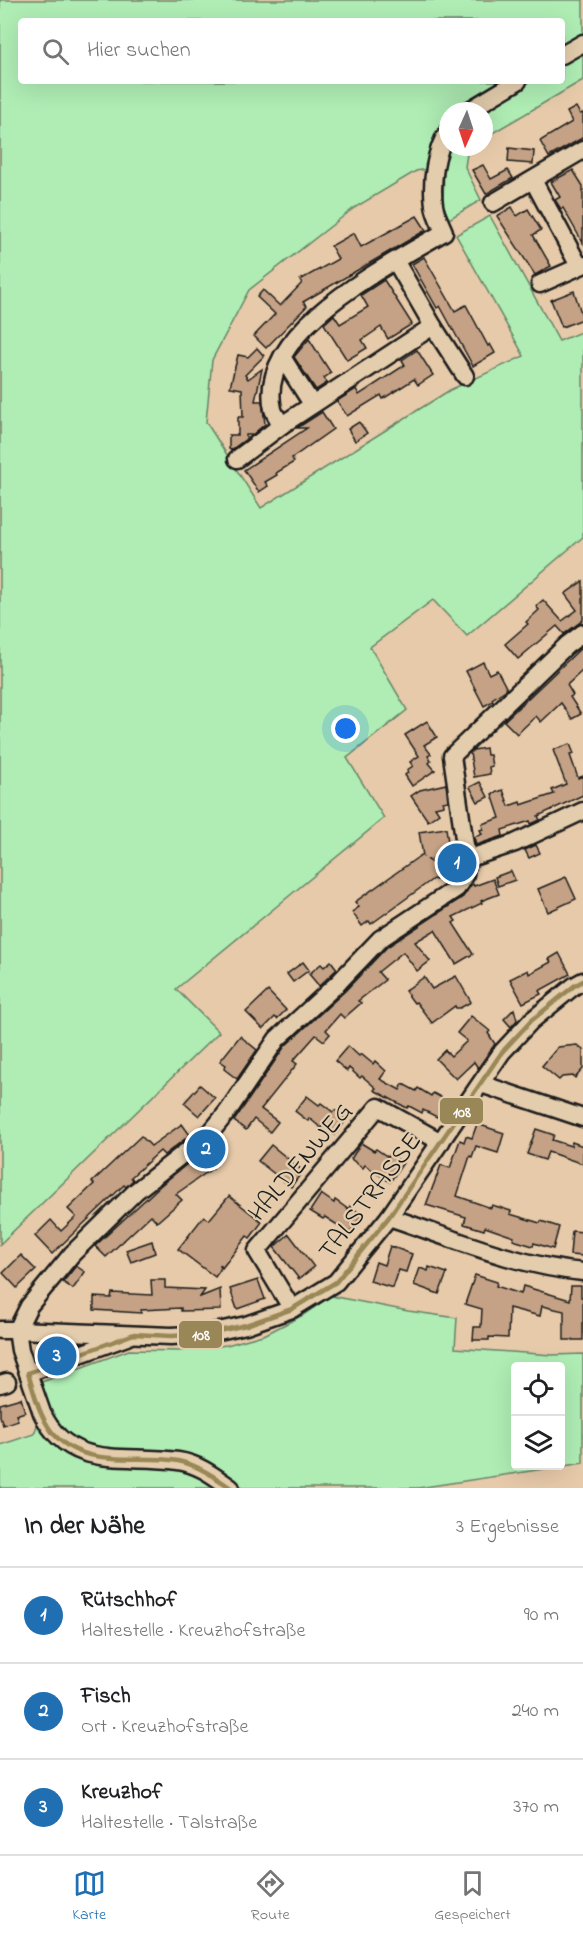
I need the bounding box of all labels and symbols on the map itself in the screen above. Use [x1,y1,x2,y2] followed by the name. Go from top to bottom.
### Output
[439,102,493,156] north arrow
[331,714,360,743] your location
[438,840,476,886] pin: 1
[240,1095,363,1231] street label: HALDENWEG
[439,1097,484,1125] line badge: 108
[453,1101,471,1125] text: 108
[311,1125,432,1269] street label: TALSTRASSE
[186,1126,226,1172] pin: 2
[178,1320,223,1349] line badge: 108
[192,1324,210,1348] text: 108
[38,1334,76,1378] pin: 3

